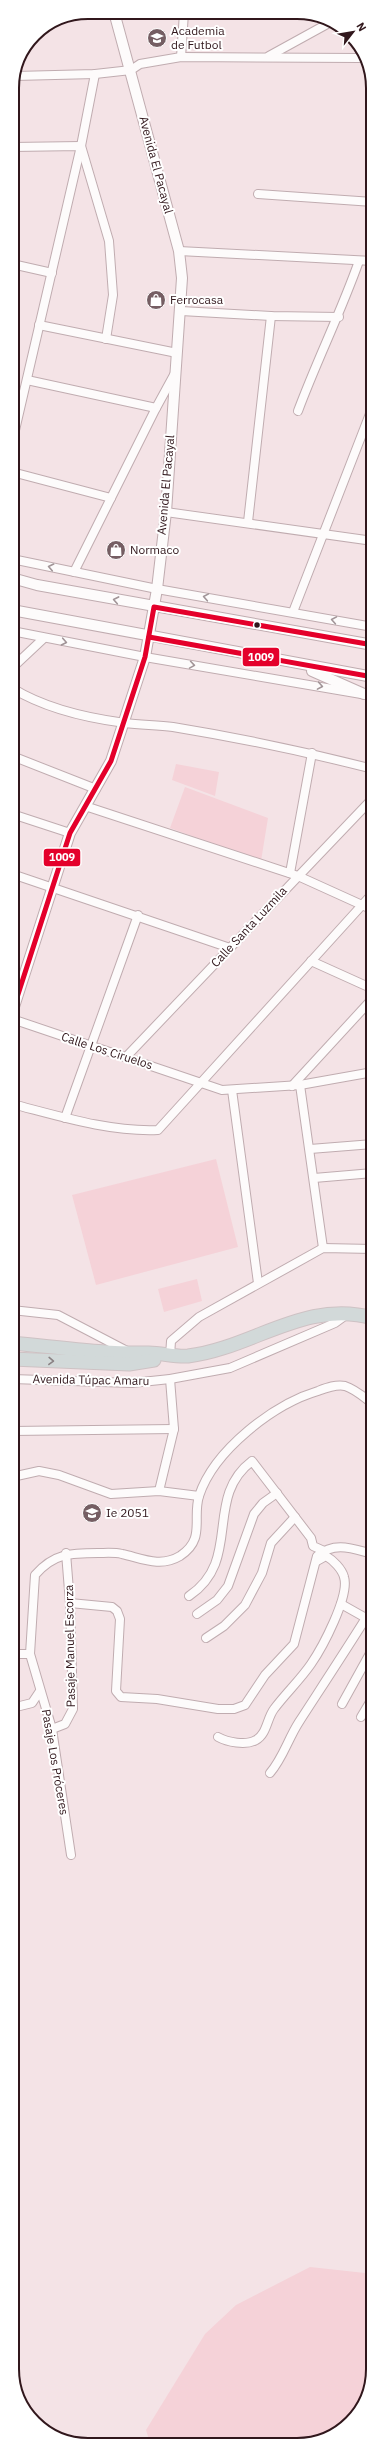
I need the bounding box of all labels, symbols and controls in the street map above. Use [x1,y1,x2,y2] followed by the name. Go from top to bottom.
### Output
[333,12,373,52] north arrow
[354,20,370,34] text: N
[171,23,225,52] place label: Academia de Futbol
[146,27,168,49] school or university icon: Academia de Futbol
[136,114,177,215] street label: Avenida El Pacayal
[145,289,167,311] shop icon: Ferrocasa
[170,292,224,307] place label: Ferrocasa
[154,434,177,536] street label: Avenida El Pacayal
[105,539,127,561] shop icon: Normaco
[130,542,179,557] place label: Normaco
[48,564,55,572] one-way arrow
[203,594,210,602] one-way arrow
[113,596,119,604] one-way arrow
[331,616,338,625] one-way arrow
[252,620,262,630] unlabelled marker
[61,637,67,646] one-way arrow
[242,647,280,667] line badge: 1009
[248,650,275,664] text: 1009
[189,660,195,669] one-way arrow
[317,681,323,690] one-way arrow
[43,848,81,867] line badge: 1009
[49,850,76,864] text: 1009
[207,883,290,970] street label: Calle Santa Luzmila
[60,1029,155,1072] street label: Calle Los Ciruelos
[48,1357,54,1365] one-way arrow
[32,1371,150,1388] street label: Avenida Túpac Amaru
[81,1502,103,1524] school or university icon: Ie 2051
[106,1505,149,1520] place label: Ie 2051
[61,1584,78,1707] street label: Pasaje Manuel Escorza
[39,1708,72,1816] street label: Pasaje Los Próceres

